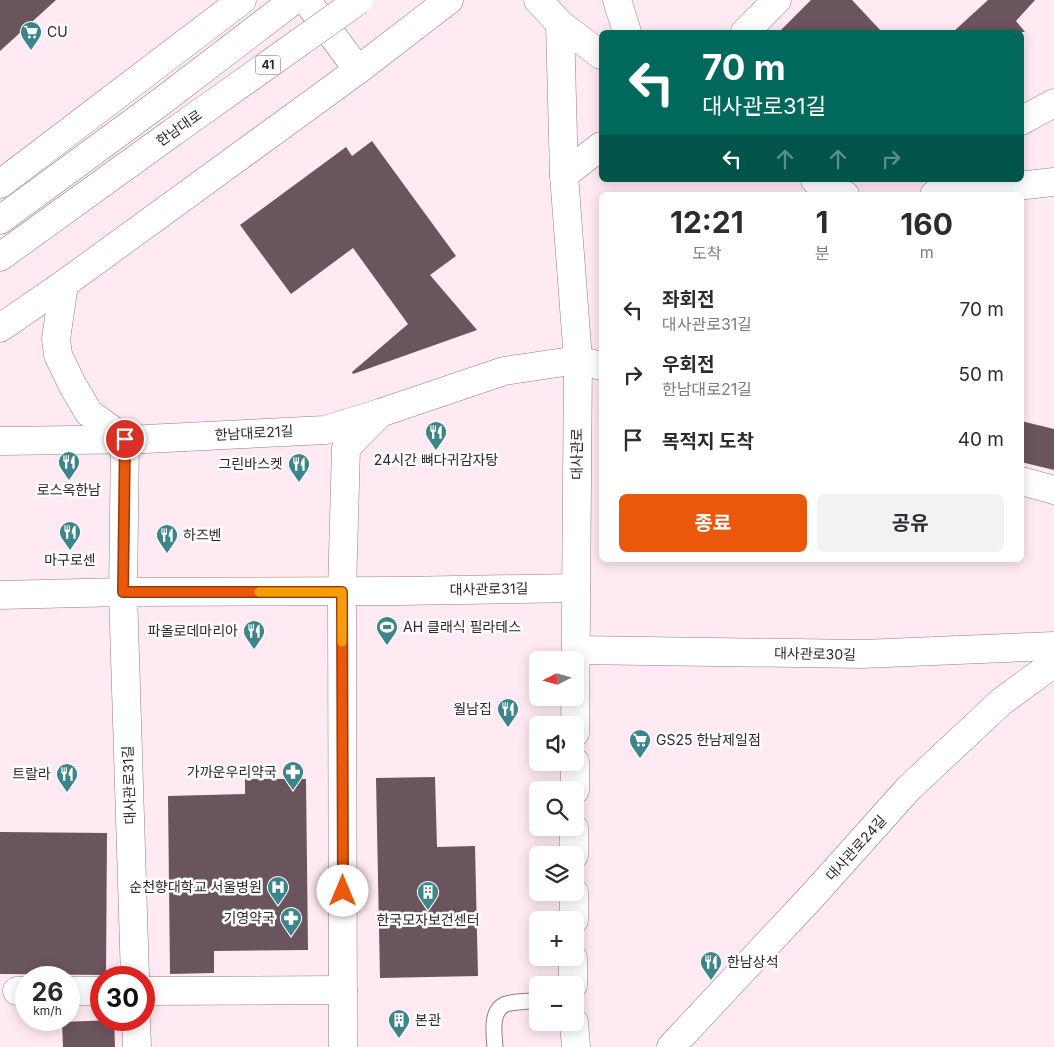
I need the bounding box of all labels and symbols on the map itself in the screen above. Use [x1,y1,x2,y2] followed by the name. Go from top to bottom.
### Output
[19,20,43,51] supermarket icon: CU
[47,23,68,40] place label: CU
[256,56,280,74] road number: 41
[153,106,205,149] street label: 한남대로
[104,418,146,460] pin
[424,420,448,451] restaurant icon: 24시간 뼈다귀감자탕
[214,422,294,443] street label: 한남대로21길
[568,428,585,480] street label: 대사관로
[57,450,81,481] restaurant icon: 로스옥한남
[374,451,498,468] place label: 24시간 뼈다귀감자탕
[287,452,311,483] restaurant icon: 그린바스켓
[219,455,283,472] place label: 그린바스켓
[37,481,101,498] place label: 로스옥한남
[58,520,82,551] restaurant icon: 마구로센
[155,523,179,554] restaurant icon: 하즈벤
[183,526,222,543] place label: 하즈벤
[44,551,96,568] place label: 마구로센
[449,579,529,598] street label: 대사관로31길
[375,615,399,646] sports icon: AH 클래식 필라테스
[403,618,521,635] place label: AH 클래식 필라테스
[242,619,266,650] restaurant icon: 파올로데마리아
[148,622,238,639] place label: 파올로데마리아
[774,644,856,663] street label: 대사관로30길
[529,651,584,706] north arrow
[496,697,520,728] restaurant icon: 월남집
[453,700,492,717] place label: 월남집
[628,728,652,759] supermarket icon: GS25 한남제일점
[656,731,761,748] place label: GS25 한남제일점
[119,745,138,825] street label: 대사관로31길
[281,760,305,791] pharmacy icon: 가까운우리약국
[55,762,79,793] restaurant icon: 트랄라
[187,763,277,780] place label: 가까운우리약국
[12,765,51,782] place label: 트랄라
[822,812,889,884] street label: 대사관로24길
[316,864,368,916] position arrow
[266,875,290,906] hospital icon: 순천향대학교 서울병원
[129,878,262,895] place label: 순천향대학교 서울병원
[416,880,440,911] building icon: 한국모자보건센터
[279,906,303,937] pharmacy icon: 기영약국
[223,909,275,926] place label: 기영약국
[376,911,480,928] place label: 한국모자보건센터
[699,950,723,981] restaurant icon: 한남상석
[727,953,779,970] place label: 한남상석
[90,966,155,1031] speed limit sign: 30
[387,1008,411,1039] building icon: 본관
[415,1011,441,1028] place label: 본관

